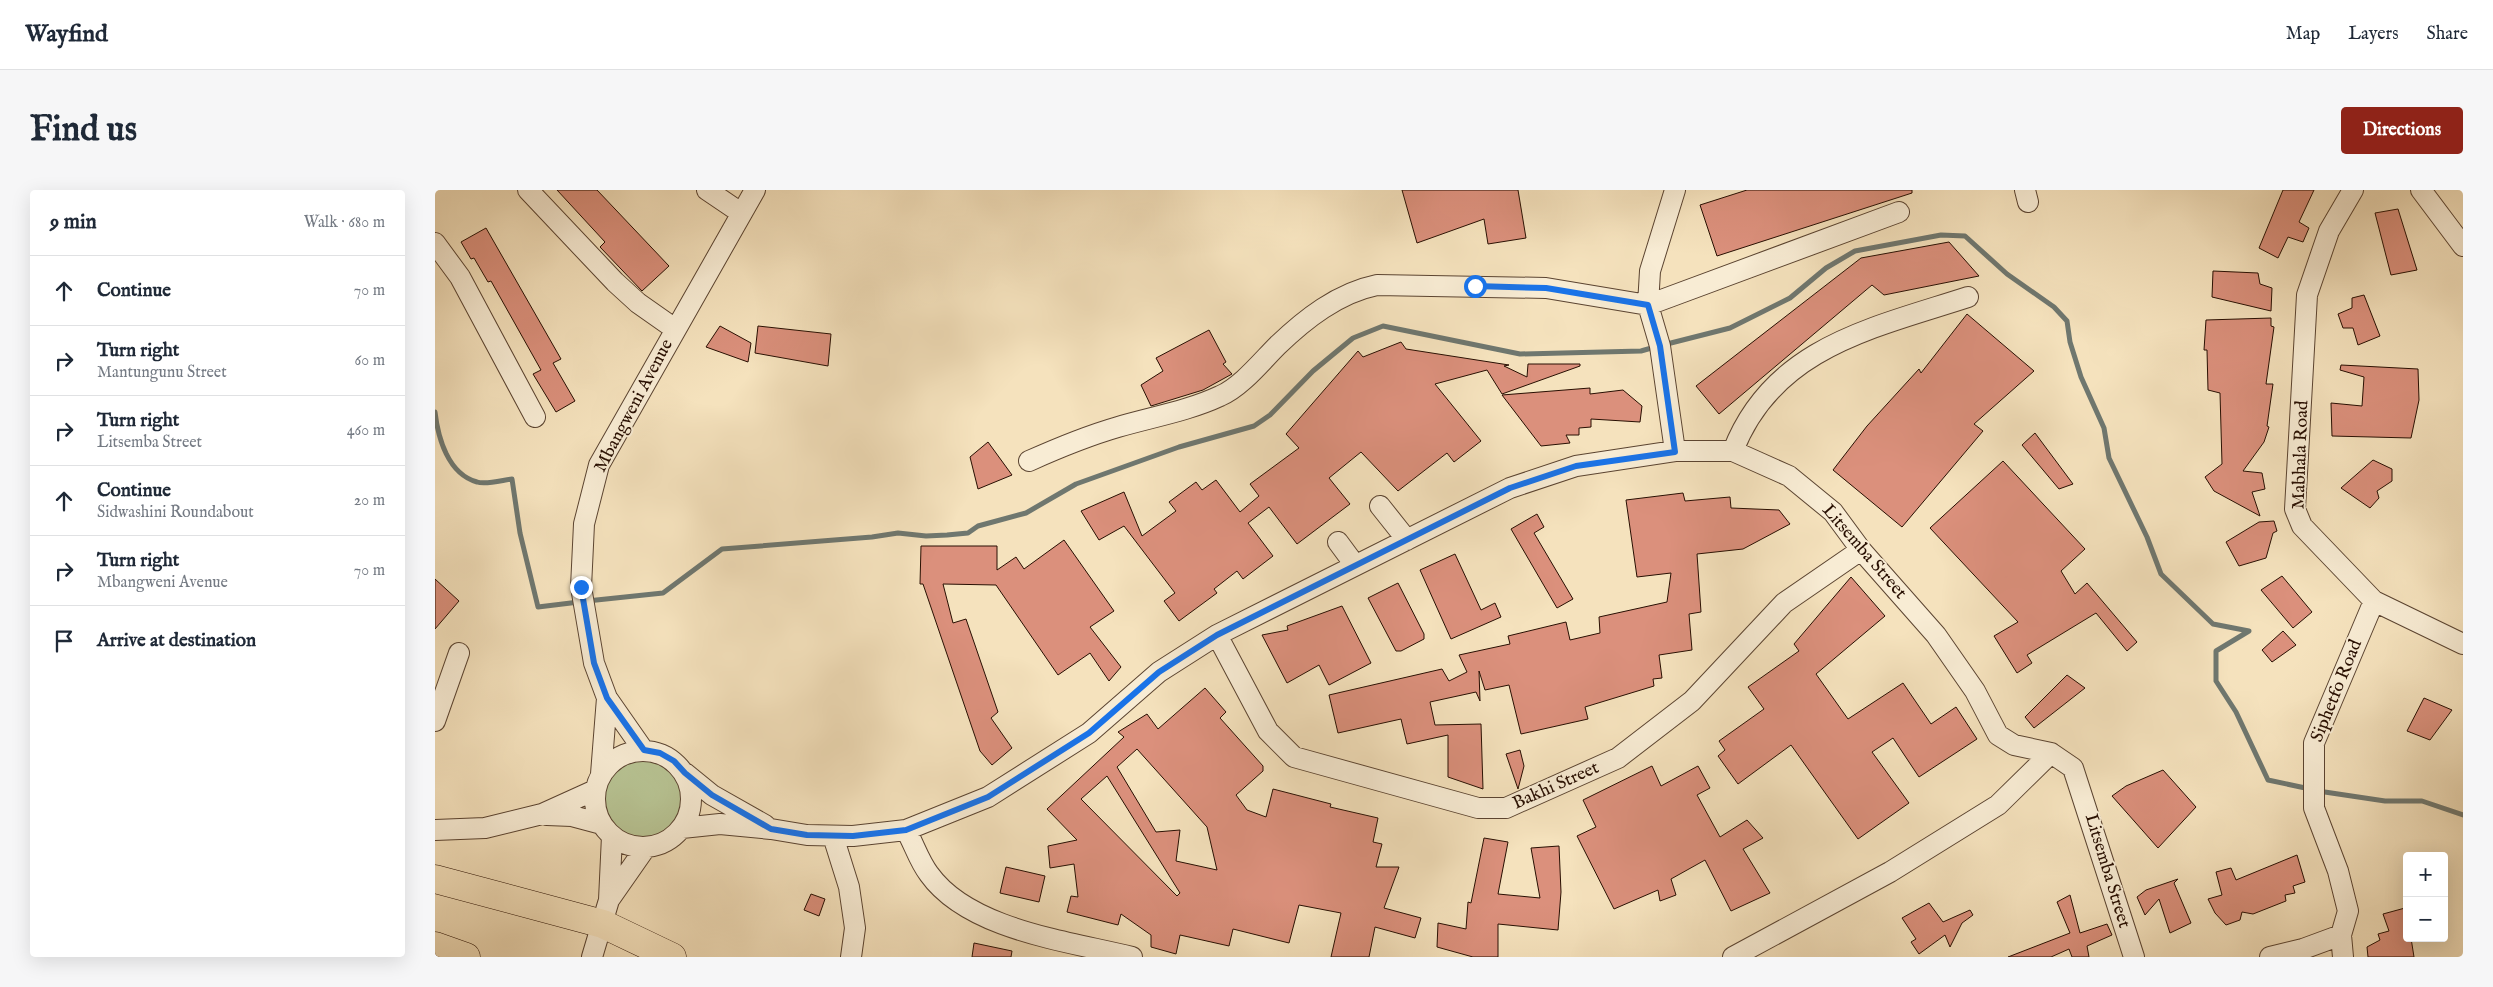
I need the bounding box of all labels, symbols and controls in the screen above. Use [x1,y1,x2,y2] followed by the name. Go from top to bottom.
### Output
[25,19,108,50] text: Wayfind
[2286,23,2320,46] text: Map
[2348,23,2399,46] text: Layers
[2427,23,2468,46] text: Share
[2341,107,2463,154] button: Directions
[30,108,137,153] text: Find us
[50,209,97,236] text: 9 min
[304,213,385,233] text: Walk · 680 m
[1464,275,1487,298] route start
[50,277,78,305] icon: ahead
[97,279,171,303] text: Continue
[354,281,385,301] text: 70 m
[589,336,679,476] street label: Mbangweni Avenue
[97,339,179,363] text: Turn right
[50,347,78,375] icon: right
[355,351,385,371] text: 60 m
[97,363,227,383] text: Mantungunu Street
[2288,400,2314,510] street label: Mabhala Road
[97,409,179,433] text: Turn right
[50,417,78,445] icon: right
[347,421,385,441] text: 460 m
[97,433,202,453] text: Litsemba Street
[97,479,171,503] text: Continue
[50,487,78,515] icon: ahead
[354,491,385,511] text: 20 m
[1817,500,1911,604] street label: Litsemba Street
[97,503,254,523] text: Sidwashini Roundabout
[97,549,179,573] text: Turn right
[50,557,78,585] icon: right
[354,561,385,581] text: 70 m
[97,573,228,593] text: Mbangweni Avenue
[570,576,593,599] route end
[50,627,78,655] icon: arrive
[97,629,256,653] text: Arrive at destination
[2306,636,2368,746] street label: Siphetfo Road
[1509,757,1603,815] street label: Bakhi Street
[2079,811,2135,931] street label: Litsemba Street
[2403,852,2448,942] map controls
[2403,852,2448,897] button: +
[2403,897,2448,942] button: −

